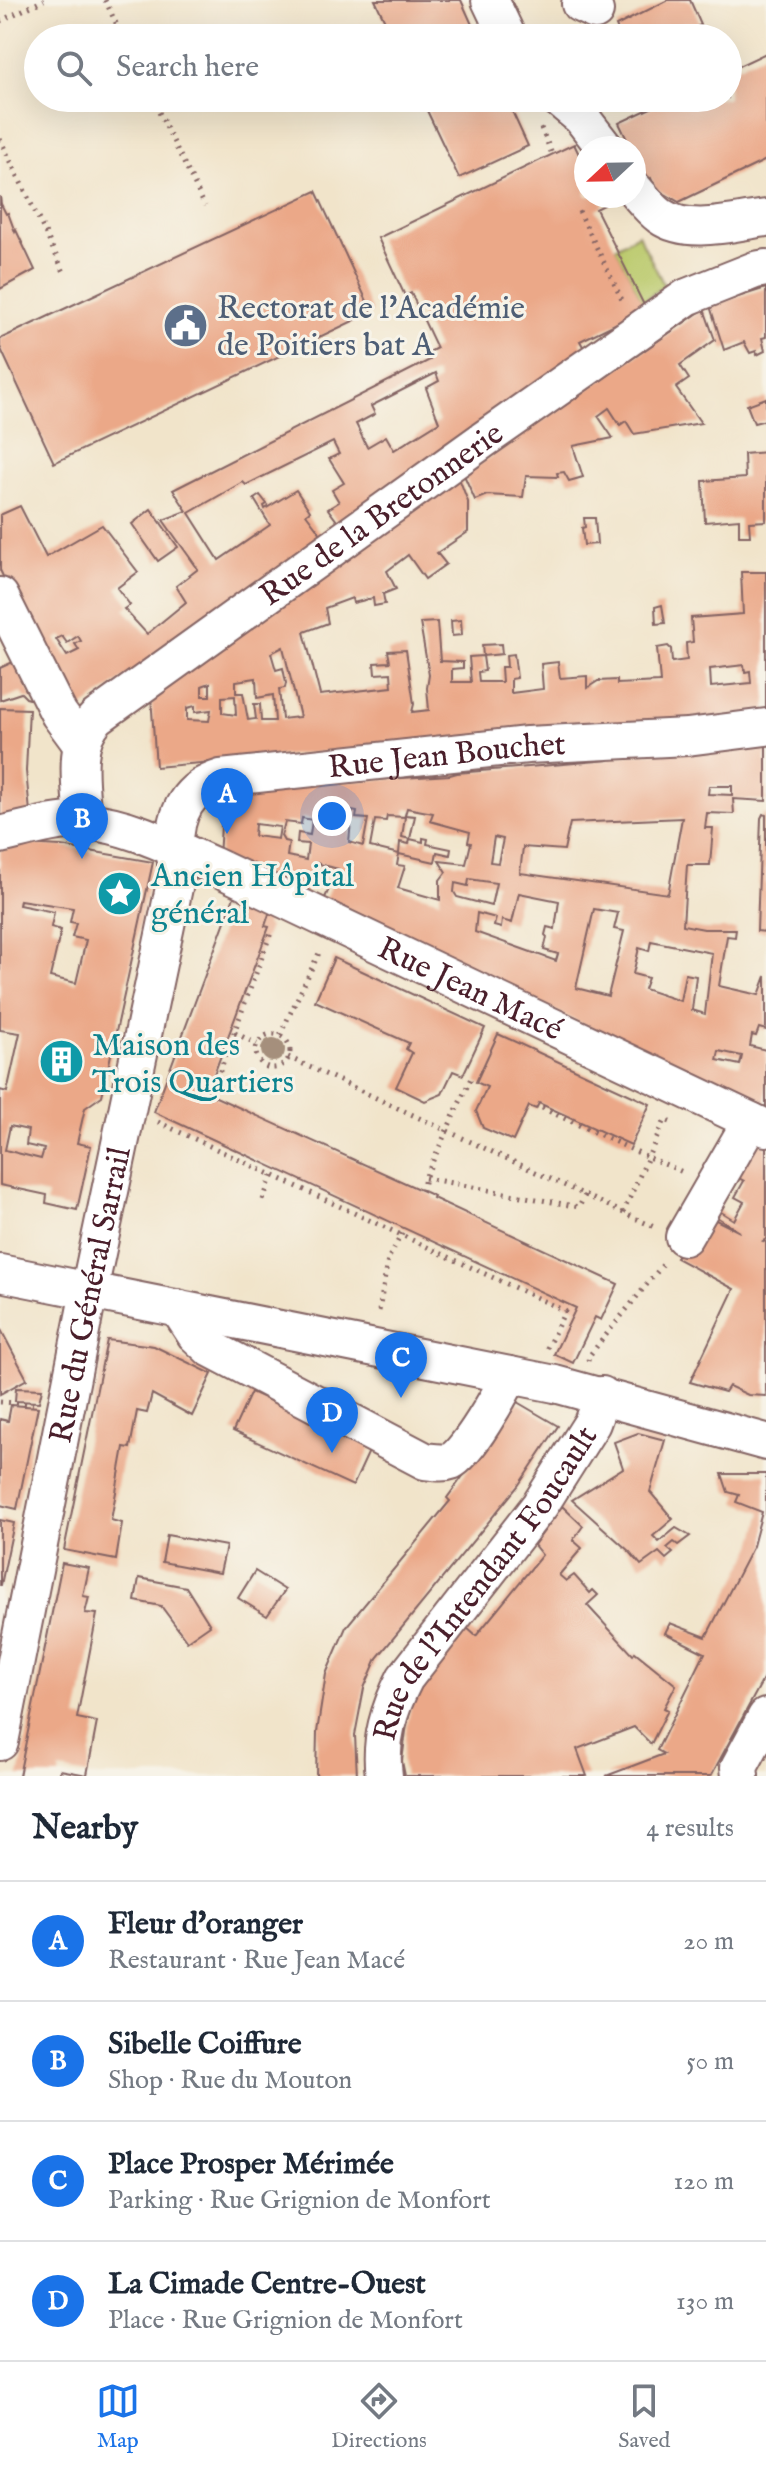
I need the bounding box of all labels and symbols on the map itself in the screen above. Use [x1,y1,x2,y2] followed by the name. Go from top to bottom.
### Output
[574,136,646,208] north arrow
[217,289,525,367] place label: Rectorat de l'Académie de Poitiers bat A
[162,301,210,349] public building icon: Rectorat de l'Académie de Poitiers bat A
[253,414,512,616] street label: Rue de la Bretonnerie
[326,725,567,789] street label: Rue Jean Bouchet
[201,768,253,834] pin: A
[56,793,108,859] pin: B
[312,796,352,836] your location
[150,857,354,935] place label: Ancien Hôpital général
[96,869,144,917] place icon: Ancien Hôpital général
[371,929,569,1051] street label: Rue Jean Macé
[92,1026,294,1104] place label: Maison des Trois Quartiers
[37,1038,85,1086] building icon: Maison des Trois Quartiers
[41,1143,142,1447] street label: Rue du Général Sarrail
[375,1332,427,1398] pin: C
[306,1387,358,1453] pin: D
[366,1419,608,1745] street label: Rue de l'Intendant Foucault

